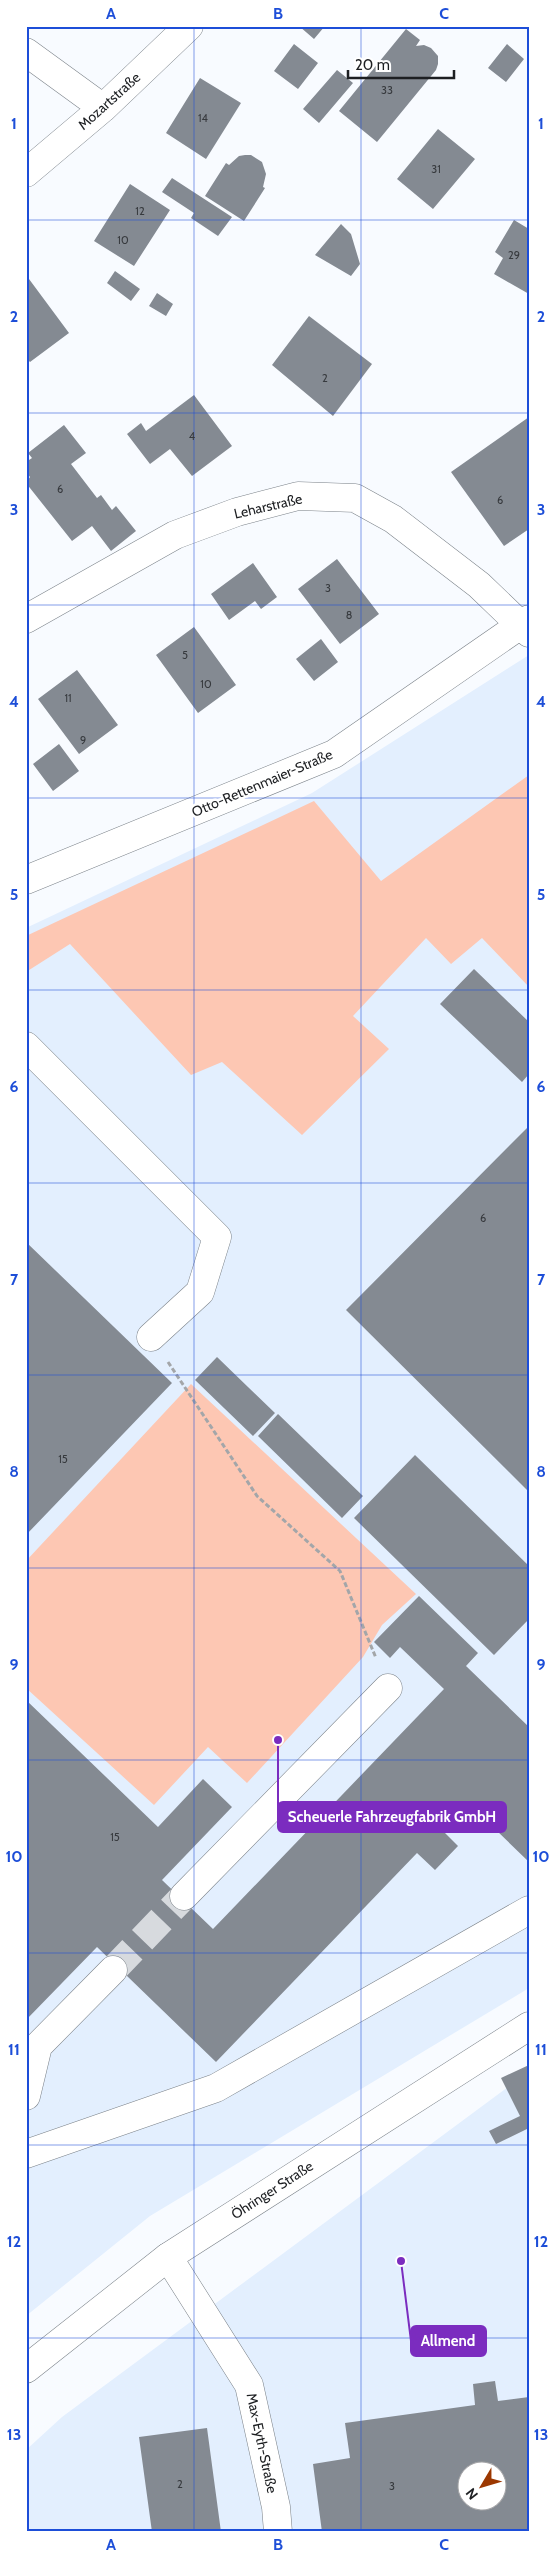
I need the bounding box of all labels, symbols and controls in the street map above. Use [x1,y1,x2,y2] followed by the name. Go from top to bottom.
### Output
[106,4,116,23] text: A
[273,4,283,23] text: B
[439,4,449,23] text: C
[348,48,454,80] scale bar
[355,56,390,74] text: 20 m
[74,68,144,134] street label: Mozartstraße
[381,83,393,97] house number: 33
[198,111,209,125] house number: 14
[11,114,17,133] text: 1
[538,114,544,133] text: 1
[431,162,441,176] house number: 31
[135,204,145,218] house number: 12
[117,233,129,247] house number: 10
[508,248,520,262] house number: 29
[10,307,18,326] text: 2
[537,307,545,326] text: 2
[322,371,328,385] house number: 2
[189,429,196,443] house number: 4
[57,482,63,496] house number: 6
[232,489,304,523] street label: Leharstraße
[497,493,503,507] house number: 6
[10,500,18,519] text: 3
[537,500,545,519] text: 3
[325,581,331,595] house number: 3
[346,608,352,622] house number: 8
[182,648,188,662] house number: 5
[200,677,212,691] house number: 10
[64,691,72,705] house number: 11
[9,692,19,711] text: 4
[536,692,546,711] text: 4
[80,733,86,747] house number: 9
[189,745,335,821] street label: Otto-Rettenmaier-Straße
[10,885,18,904] text: 5
[537,885,545,904] text: 5
[10,1077,19,1096] text: 6
[537,1077,546,1096] text: 6
[480,1211,486,1225] house number: 6
[10,1270,19,1289] text: 7
[537,1270,546,1289] text: 7
[58,1452,68,1466] house number: 15
[9,1462,19,1481] text: 8
[536,1462,546,1481] text: 8
[10,1655,19,1674] text: 9
[537,1655,546,1674] text: 9
[278,1802,506,1832] callout: Scheuerle Fahrzeugfabrik GmbH
[288,1808,496,1826] text: Scheuerle Fahrzeugfabrik GmbH
[110,1830,120,1844] house number: 15
[5,1847,23,1866] text: 10
[532,1847,550,1866] text: 10
[8,2040,20,2059] text: 11
[535,2040,547,2059] text: 11
[228,2157,316,2223] street label: Öhringer Straße
[7,2232,21,2251] text: 12
[534,2232,548,2251] text: 12
[411,2326,486,2356] callout: Allmend
[421,2332,475,2350] text: Allmend
[243,2391,281,2495] street label: Max-Eyth-Straße
[7,2425,21,2444] text: 13
[534,2425,548,2444] text: 13
[458,2460,508,2510] north arrow
[177,2477,183,2491] house number: 2
[389,2479,395,2493] house number: 3
[462,2485,482,2503] text: N
[106,2535,116,2554] text: A
[273,2535,283,2554] text: B
[439,2535,449,2554] text: C

